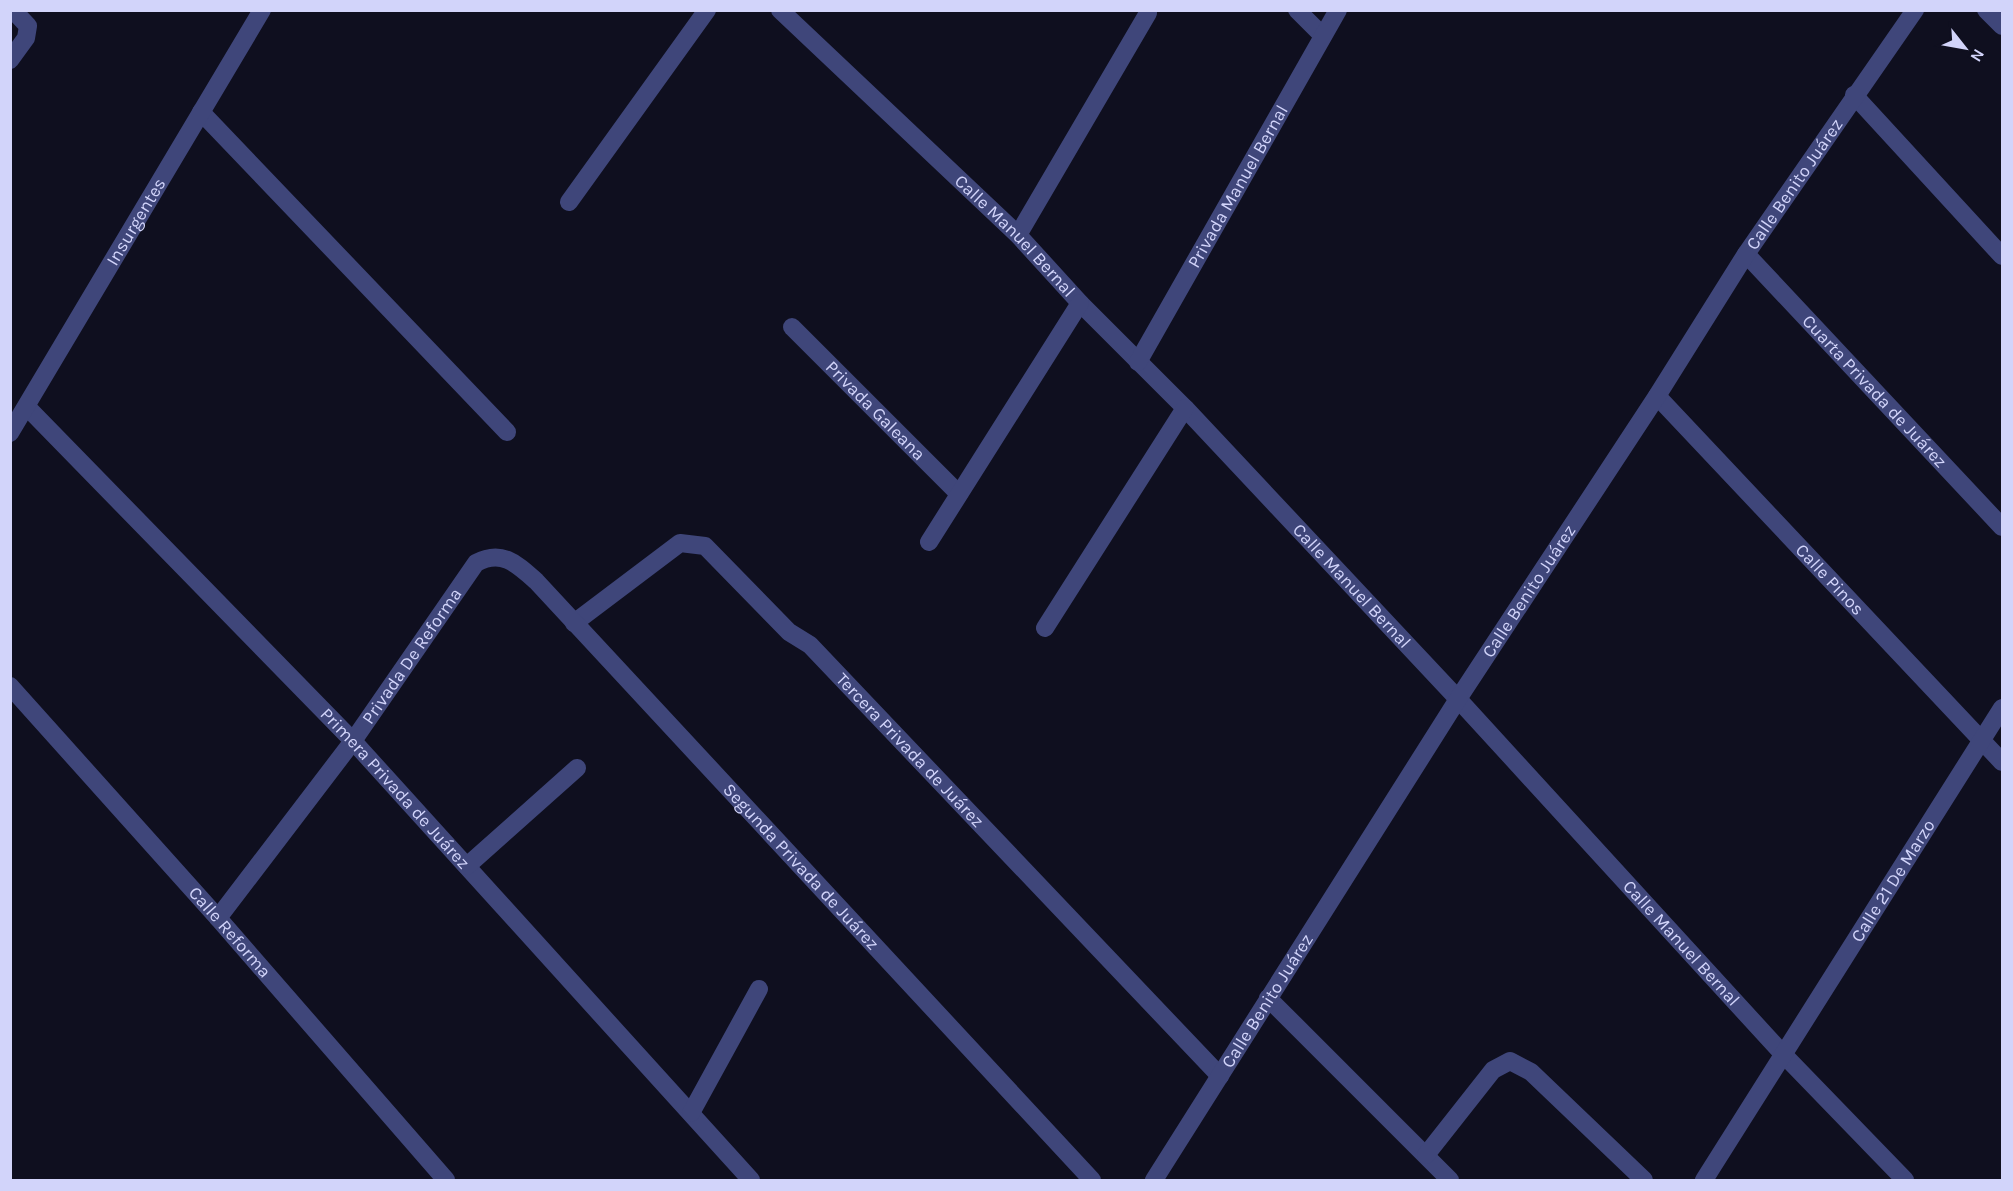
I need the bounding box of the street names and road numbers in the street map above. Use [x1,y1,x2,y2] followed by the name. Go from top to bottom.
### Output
[1183,101,1293,272] street label: Privada Manuel Bernal
[1741,114,1847,254] street label: Calle Benito Juárez
[950,170,1080,301] street label: Calle Manuel Bernal
[101,174,171,270] street label: Insurgentes
[1798,310,1952,472] street label: Cuarta Privada de Juárez
[821,356,930,465] street label: Privada Galeana
[1288,519,1416,653] street label: Calle Manuel Bernal
[1477,521,1580,662] street label: Calle Benito Juárez
[1791,539,1869,620] street label: Calle Pinos
[357,584,467,728] street label: Privada De Reforma
[831,668,989,832] street label: Tercera Privada de Juárez
[316,703,475,873] street label: Primera Privada de Juárez
[718,779,884,954] street label: Segunda Privada de Juárez
[1846,815,1940,946] street label: Calle 21 De Marzo
[1618,876,1745,1011] street label: Calle Manuel Bernal
[184,882,276,982] street label: Calle Reforma
[1217,930,1318,1072] street label: Calle Benito Juárez

